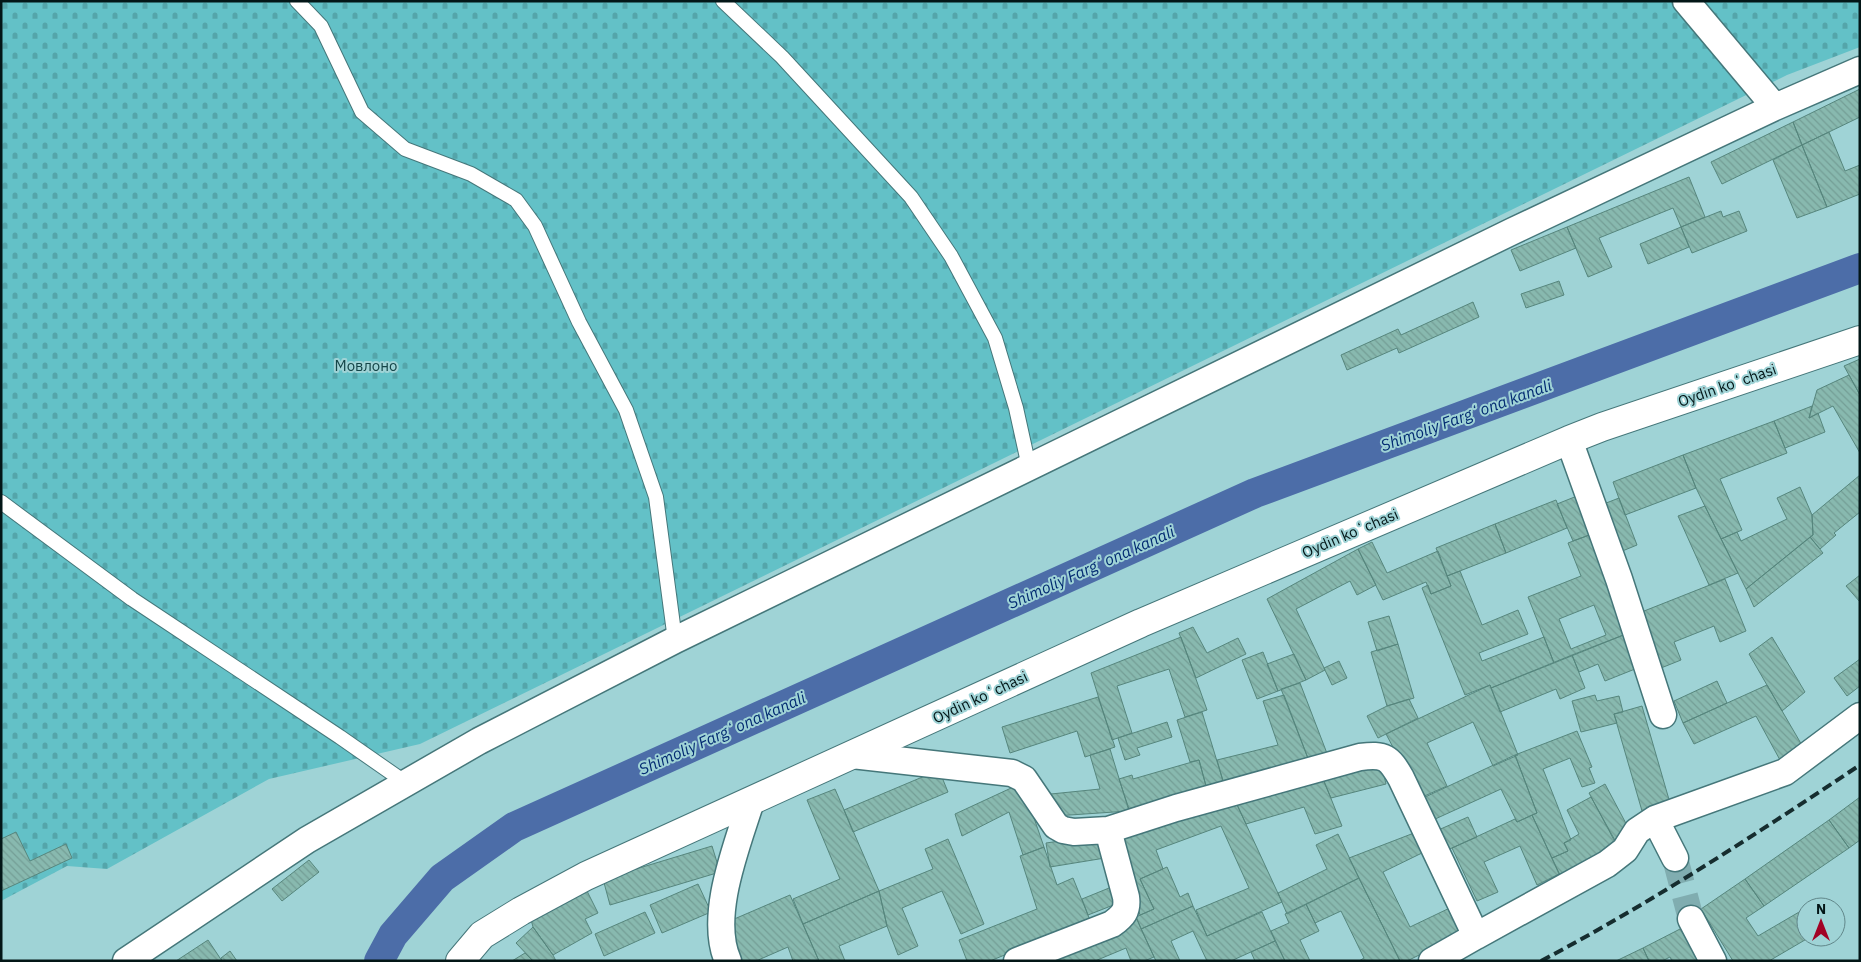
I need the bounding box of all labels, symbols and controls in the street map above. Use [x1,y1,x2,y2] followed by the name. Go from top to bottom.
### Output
[335,356,397,375] park label: Мовлоно
[1675,359,1779,411] street label: Oydin koʻchasi
[1378,374,1555,455] water label: Shimoliy Fargʻona kanali
[1299,504,1401,562] street label: Oydin koʻchasi
[1004,521,1178,613] water label: Shimoliy Fargʻona kanali
[929,667,1031,727] street label: Oydin koʻchasi
[635,687,809,779] water label: Shimoliy Fargʻona kanali
[1796,897,1846,947] north arrow
[1816,900,1826,918] text: N

